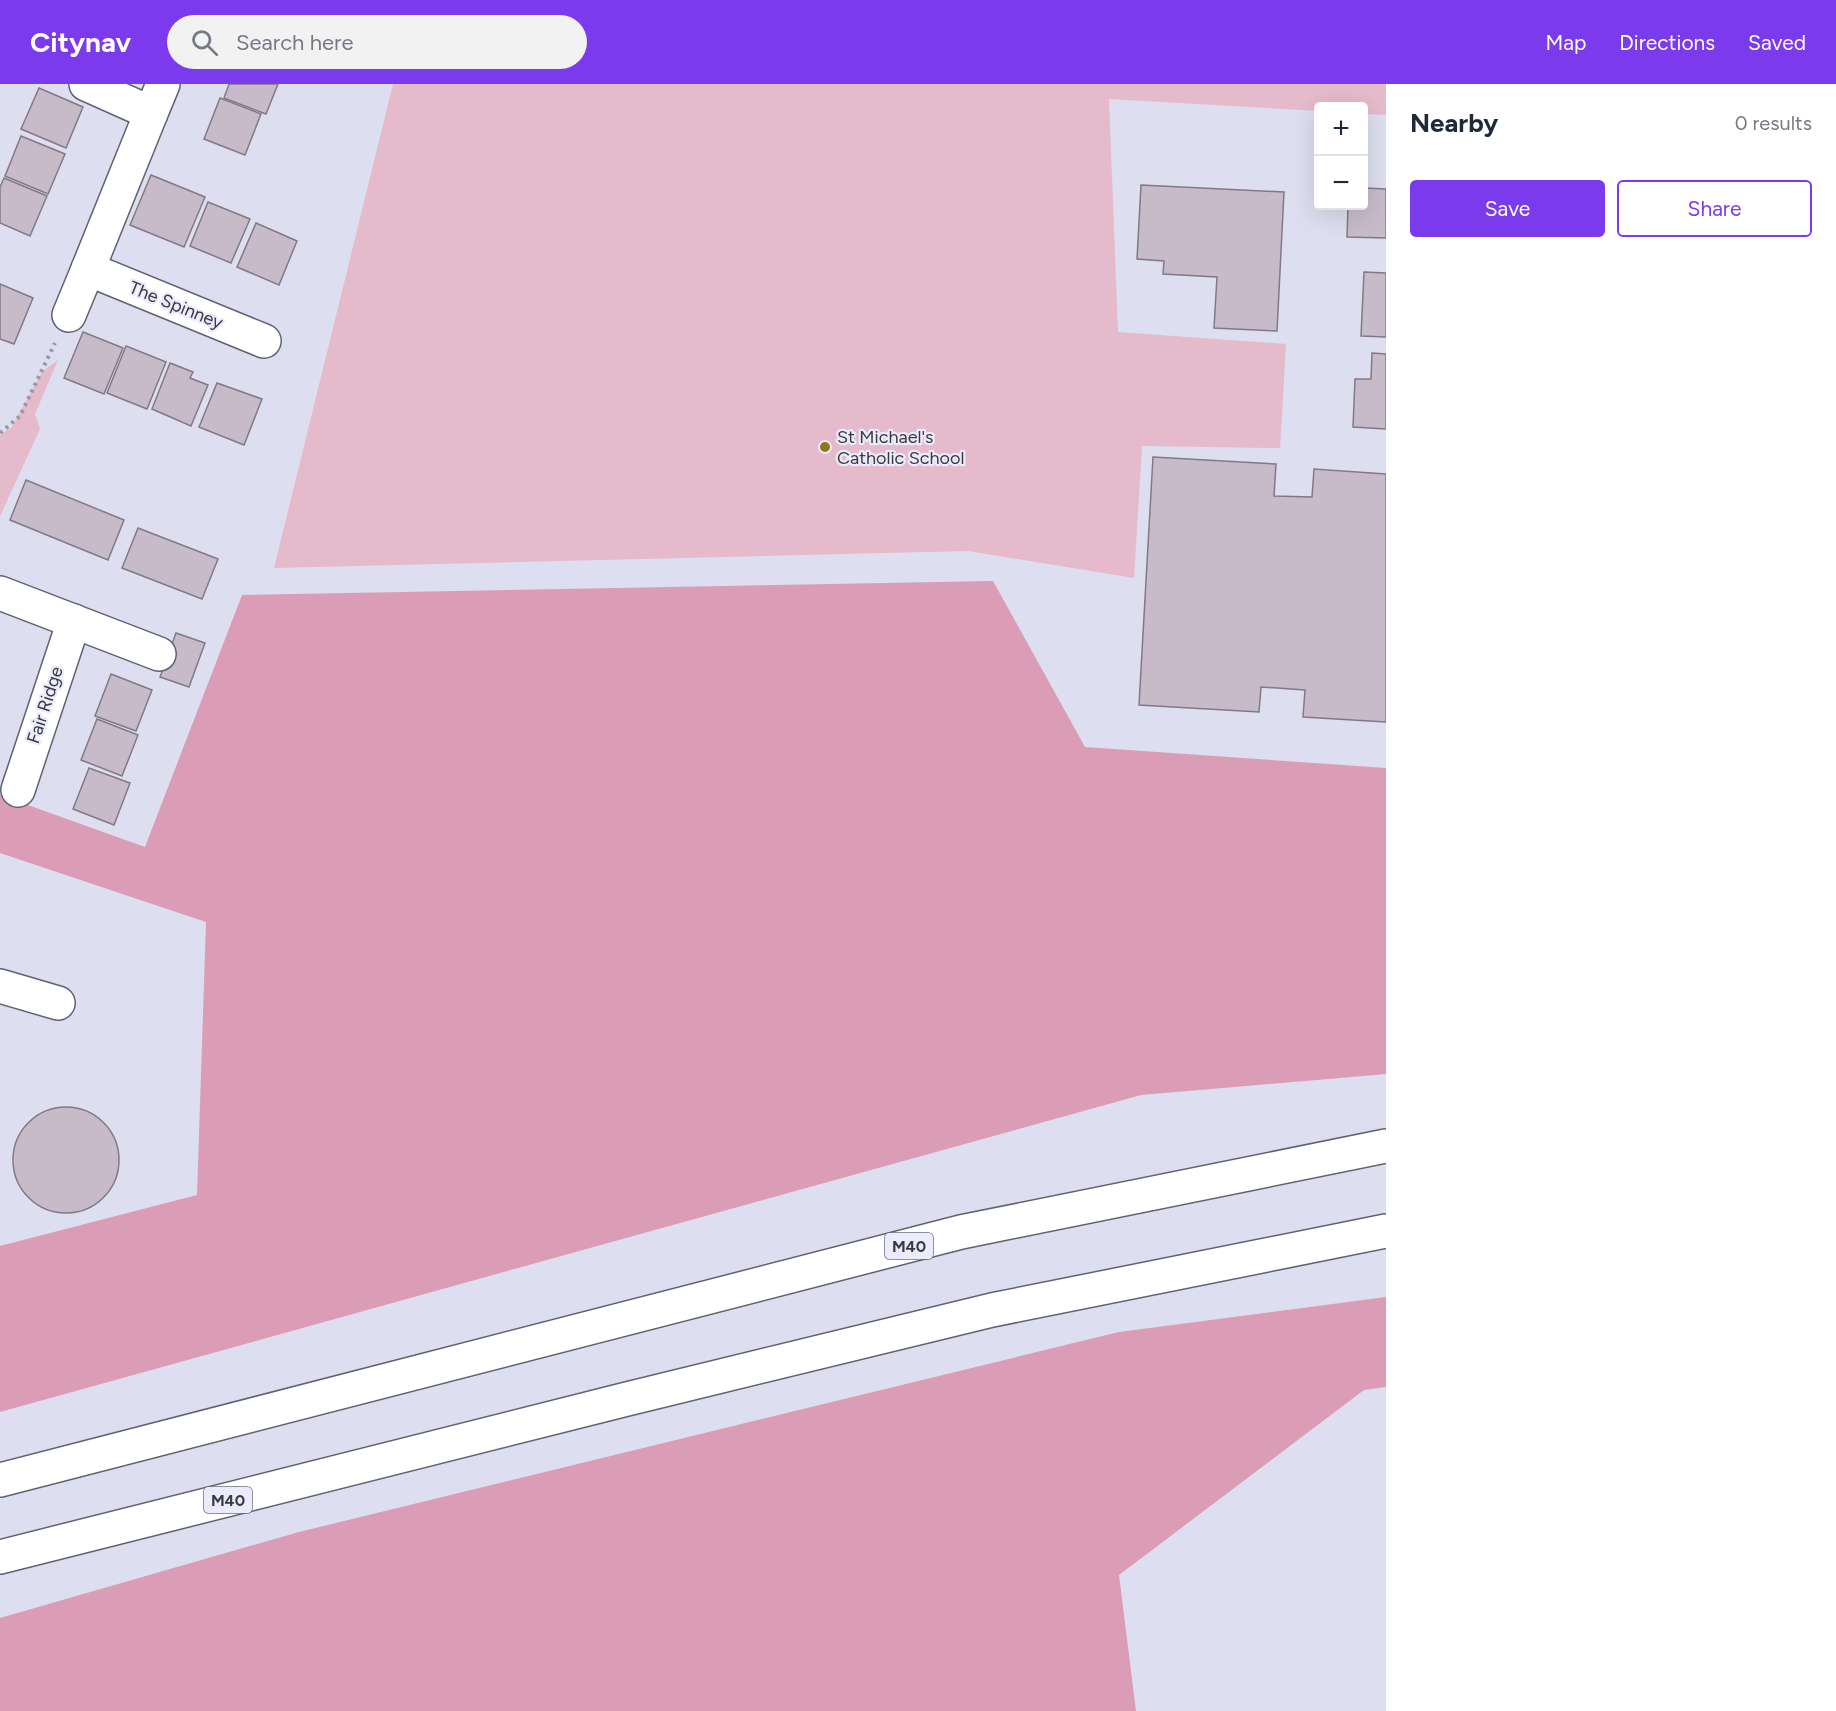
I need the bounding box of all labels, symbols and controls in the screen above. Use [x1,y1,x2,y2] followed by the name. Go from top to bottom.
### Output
[167,15,587,69] search box
[30,25,131,59] text: Citynav
[188,26,221,59] icon: search
[236,29,354,56] text: Search here
[1545,30,1586,55] text: Map
[1619,30,1715,55] text: Directions
[1748,30,1806,55] text: Saved
[1314,102,1368,210] map controls
[1314,102,1368,156] button: +
[1410,107,1498,139] text: Nearby
[1735,111,1812,135] text: 0 results
[1314,156,1368,210] button: −
[1410,180,1605,237] button: Save
[1617,180,1812,237] button: Share
[126,276,227,334] street label: The Spinney
[837,426,964,469] place label: St Michael's Catholic School
[818,440,832,454] marker: St Michael's Catholic School
[22,663,68,746] street label: Fair Ridge
[885,1233,933,1259] road number: M40
[204,1487,252,1513] road number: M40

